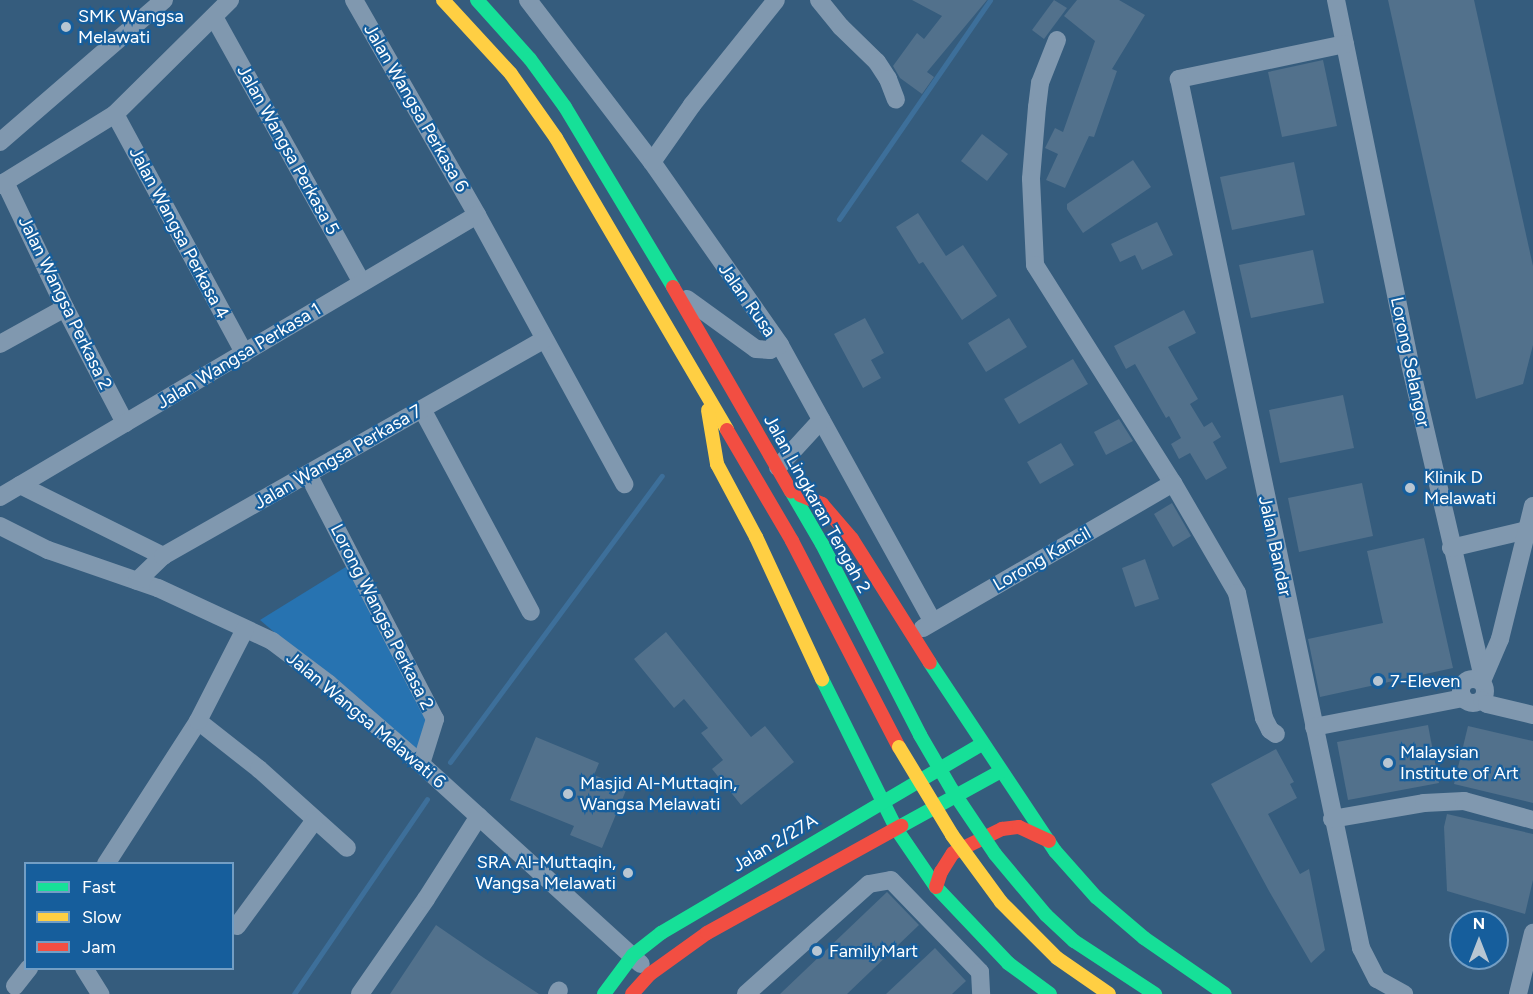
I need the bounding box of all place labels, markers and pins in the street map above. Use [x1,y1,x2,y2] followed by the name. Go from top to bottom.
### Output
[78,6,184,48] place label: SMK Wangsa Melawati
[59,20,73,34] marker: SMK Wangsa Melawati
[1424,467,1496,510] place label: Klinik D Melawati
[1401,479,1419,497] marker: Klinik D Melawati
[1390,670,1460,692] place label: 7-Eleven
[1371,674,1385,688] marker: 7-Eleven
[1400,742,1519,784] place label: Malaysian Institute of Art
[1381,756,1395,770] marker: Malaysian Institute of Art
[580,773,737,816] place label: Masjid Al-Muttaqin, Wangsa Melawati
[561,787,575,801] marker: Masjid Al-Muttaqin, Wangsa Melawati
[476,852,616,894] place label: SRA Al-Muttaqin, Wangsa Melawati
[621,866,635,880] marker: SRA Al-Muttaqin, Wangsa Melawati
[829,940,918,962] place label: FamilyMart
[810,944,824,958] marker: FamilyMart

